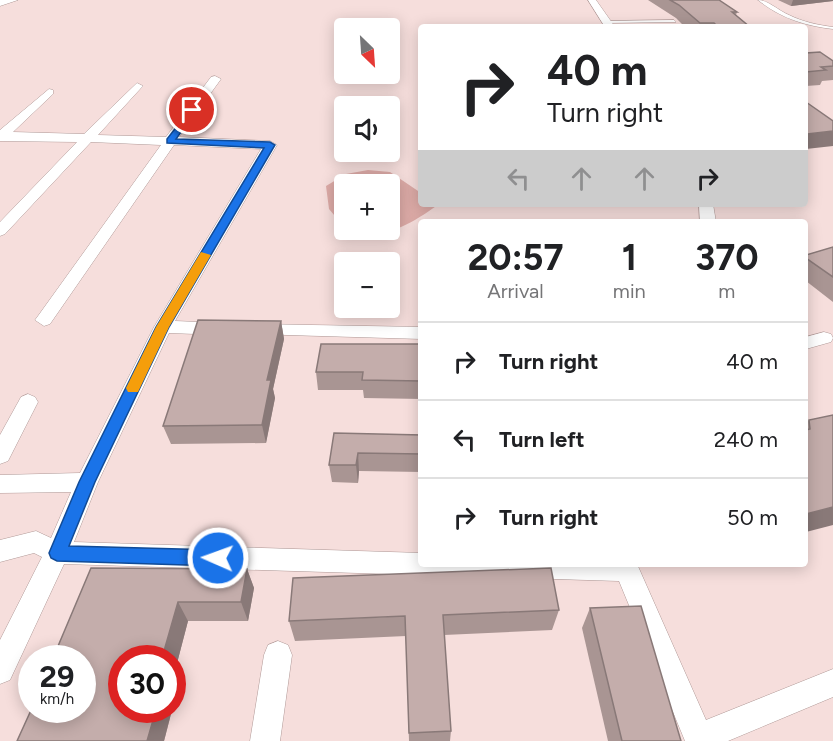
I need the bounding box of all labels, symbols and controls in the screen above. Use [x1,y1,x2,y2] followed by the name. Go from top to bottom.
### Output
[334,18,400,84] north arrow
[334,18,400,318] map controls
[547,45,647,96] text: 40 m
[448,48,526,126] icon: right
[166,84,217,135] pin
[175,93,208,126] icon: arrive
[334,96,400,162] button: sound
[547,96,663,129] text: Turn right
[502,162,535,195] icon: left
[565,162,598,195] icon: ahead
[628,162,661,195] icon: ahead
[691,162,724,195] icon: right
[334,174,400,240] button: +
[467,236,563,279] text: 20:57
[622,236,637,279] text: 1
[695,236,759,279] text: 370
[334,252,400,318] button: −
[487,279,544,303] text: Arrival
[613,279,646,303] text: min
[718,279,735,303] text: m
[448,345,481,378] icon: right
[499,348,598,375] text: Turn right
[726,348,778,375] text: 40 m
[448,423,481,456] icon: left
[499,426,585,453] text: Turn left
[714,426,778,453] text: 240 m
[448,501,481,534] icon: right
[499,504,598,531] text: Turn right
[727,504,778,531] text: 50 m
[186,526,250,590] position arrow
[108,645,186,723] speed limit sign: 30
[40,658,74,695] text: 29
[40,690,74,708] text: km/h

